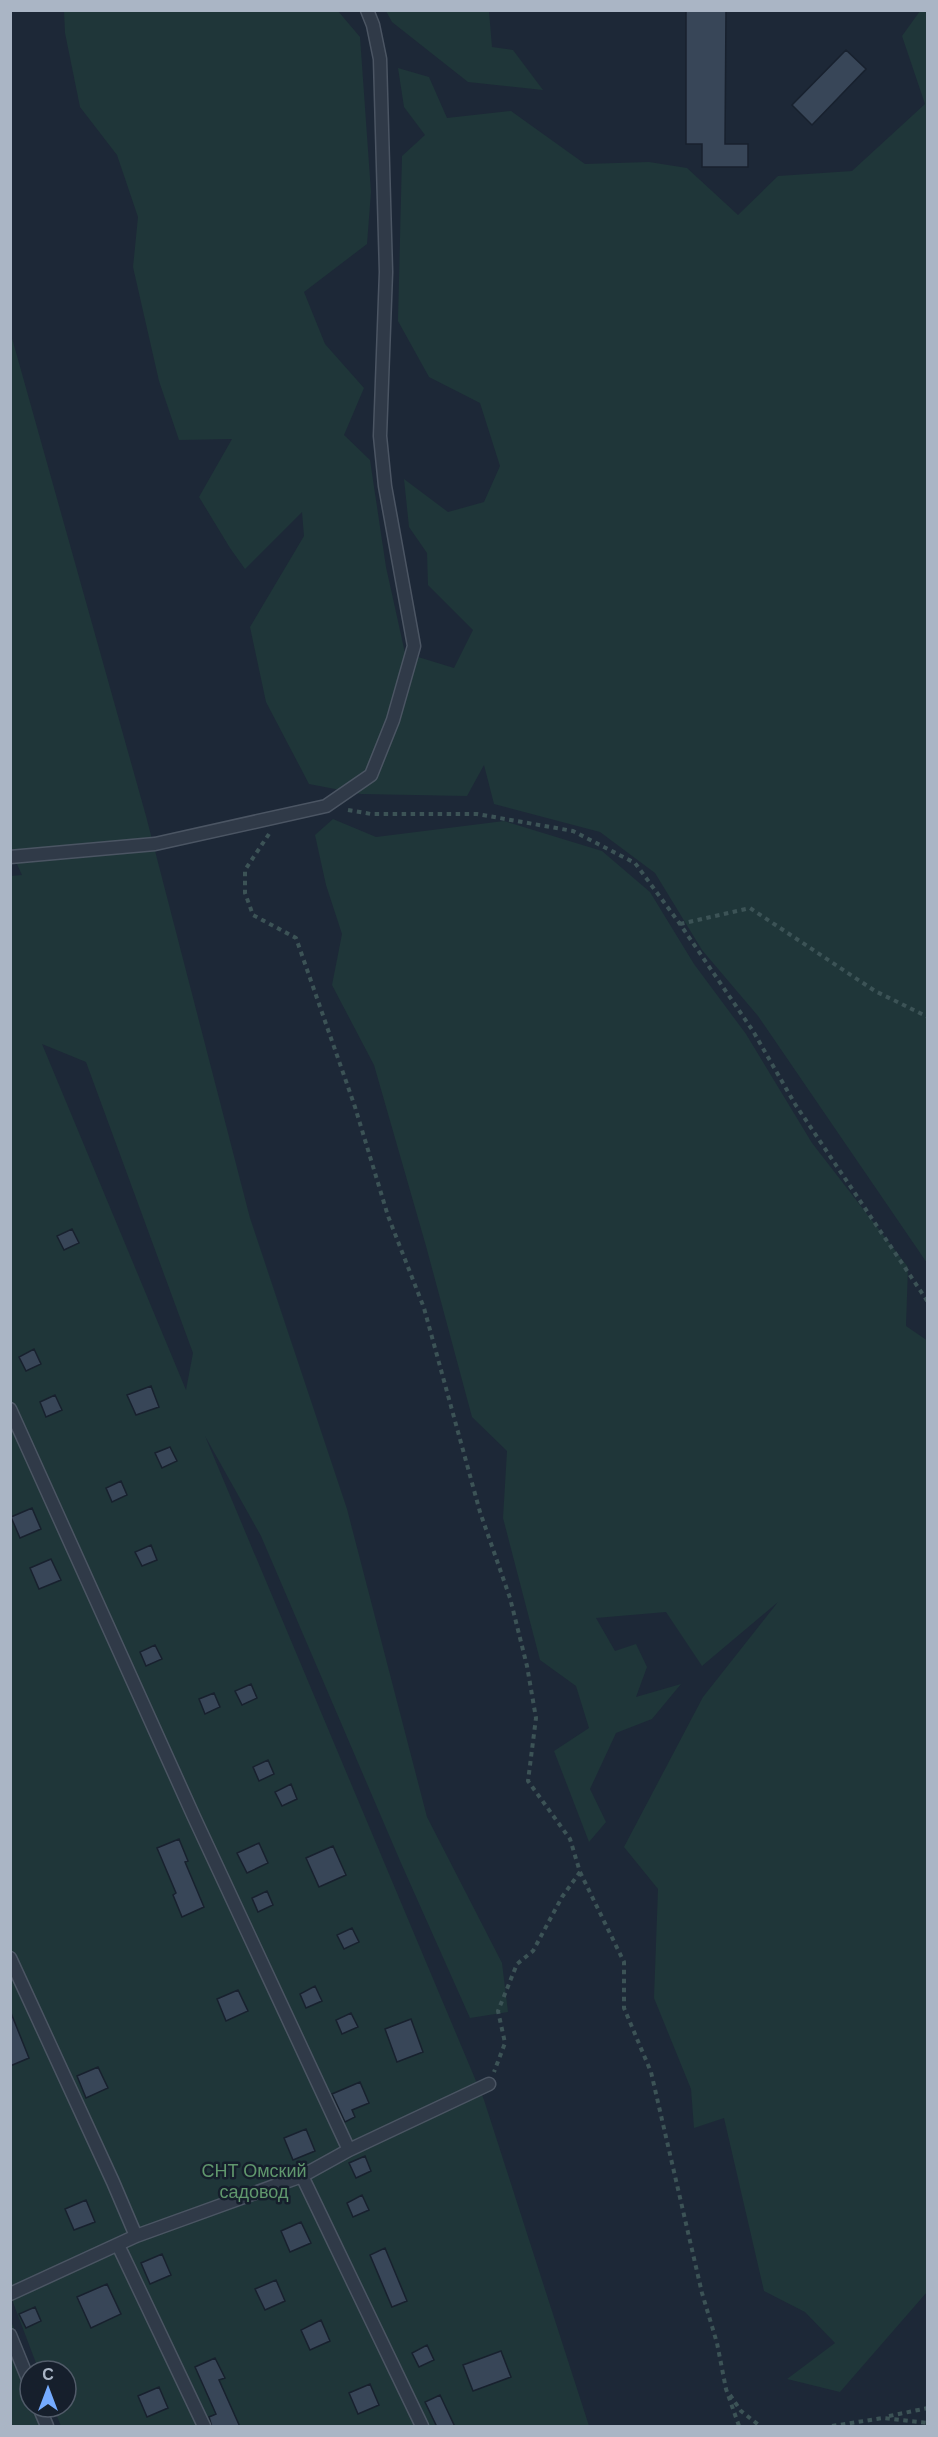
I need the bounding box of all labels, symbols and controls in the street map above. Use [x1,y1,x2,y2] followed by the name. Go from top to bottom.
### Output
[201,2159,307,2204] park label: СНТ Омский садовод
[18,2359,78,2419] north arrow
[42,2364,54,2385] text: С

